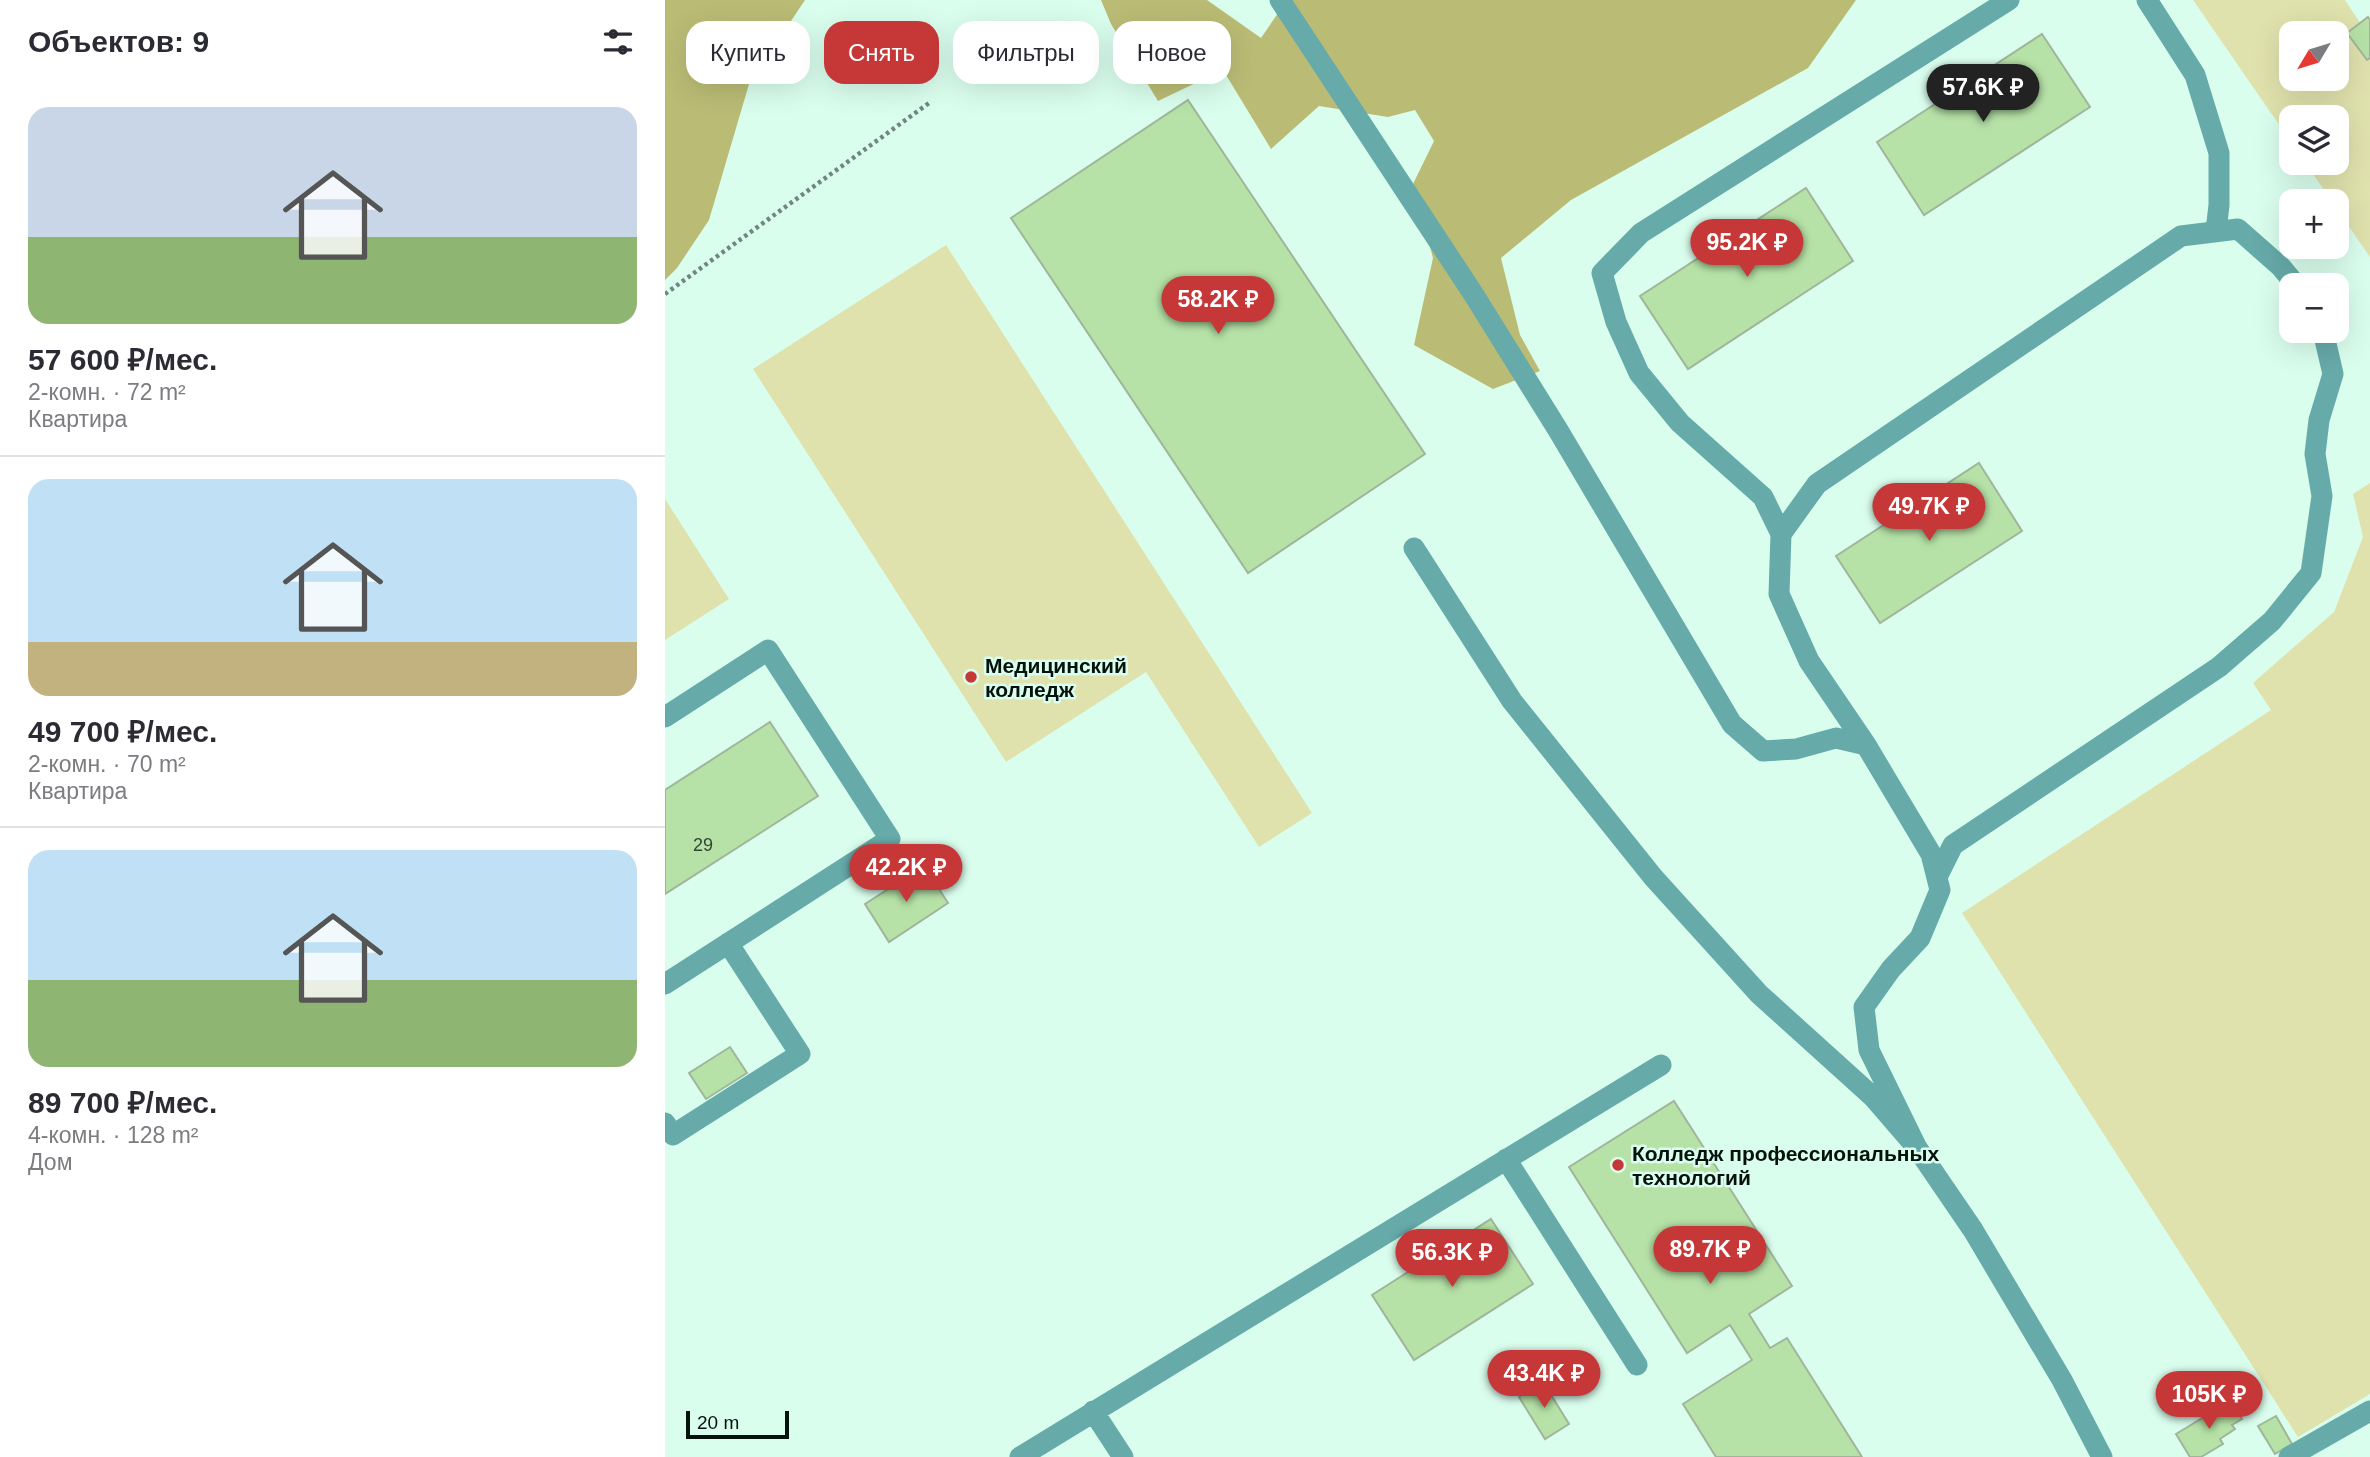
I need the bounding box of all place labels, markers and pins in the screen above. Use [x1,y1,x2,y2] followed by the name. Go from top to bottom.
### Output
[1918,64,2048,124] pin: 57.6K ₽
[1682,219,1812,279] pin: 95.2K ₽
[1153,276,1283,336] pin: 58.2K ₽
[1864,484,1994,543] pin: 49.7K ₽
[985,654,1127,701] place label: Медицинский колледж
[963,669,979,685] marker: Медицинский колледж
[841,844,971,904] pin: 42.2K ₽
[1632,1142,1939,1189] place label: Колледж профессиональных технологий
[1610,1157,1626,1173] marker: Колледж профессиональных технологий
[1645,1226,1775,1286] pin: 89.7K ₽
[1387,1230,1517,1289] pin: 56.3K ₽
[1479,1350,1609,1410] pin: 43.4K ₽
[2152,1372,2266,1431] pin: 105K ₽

